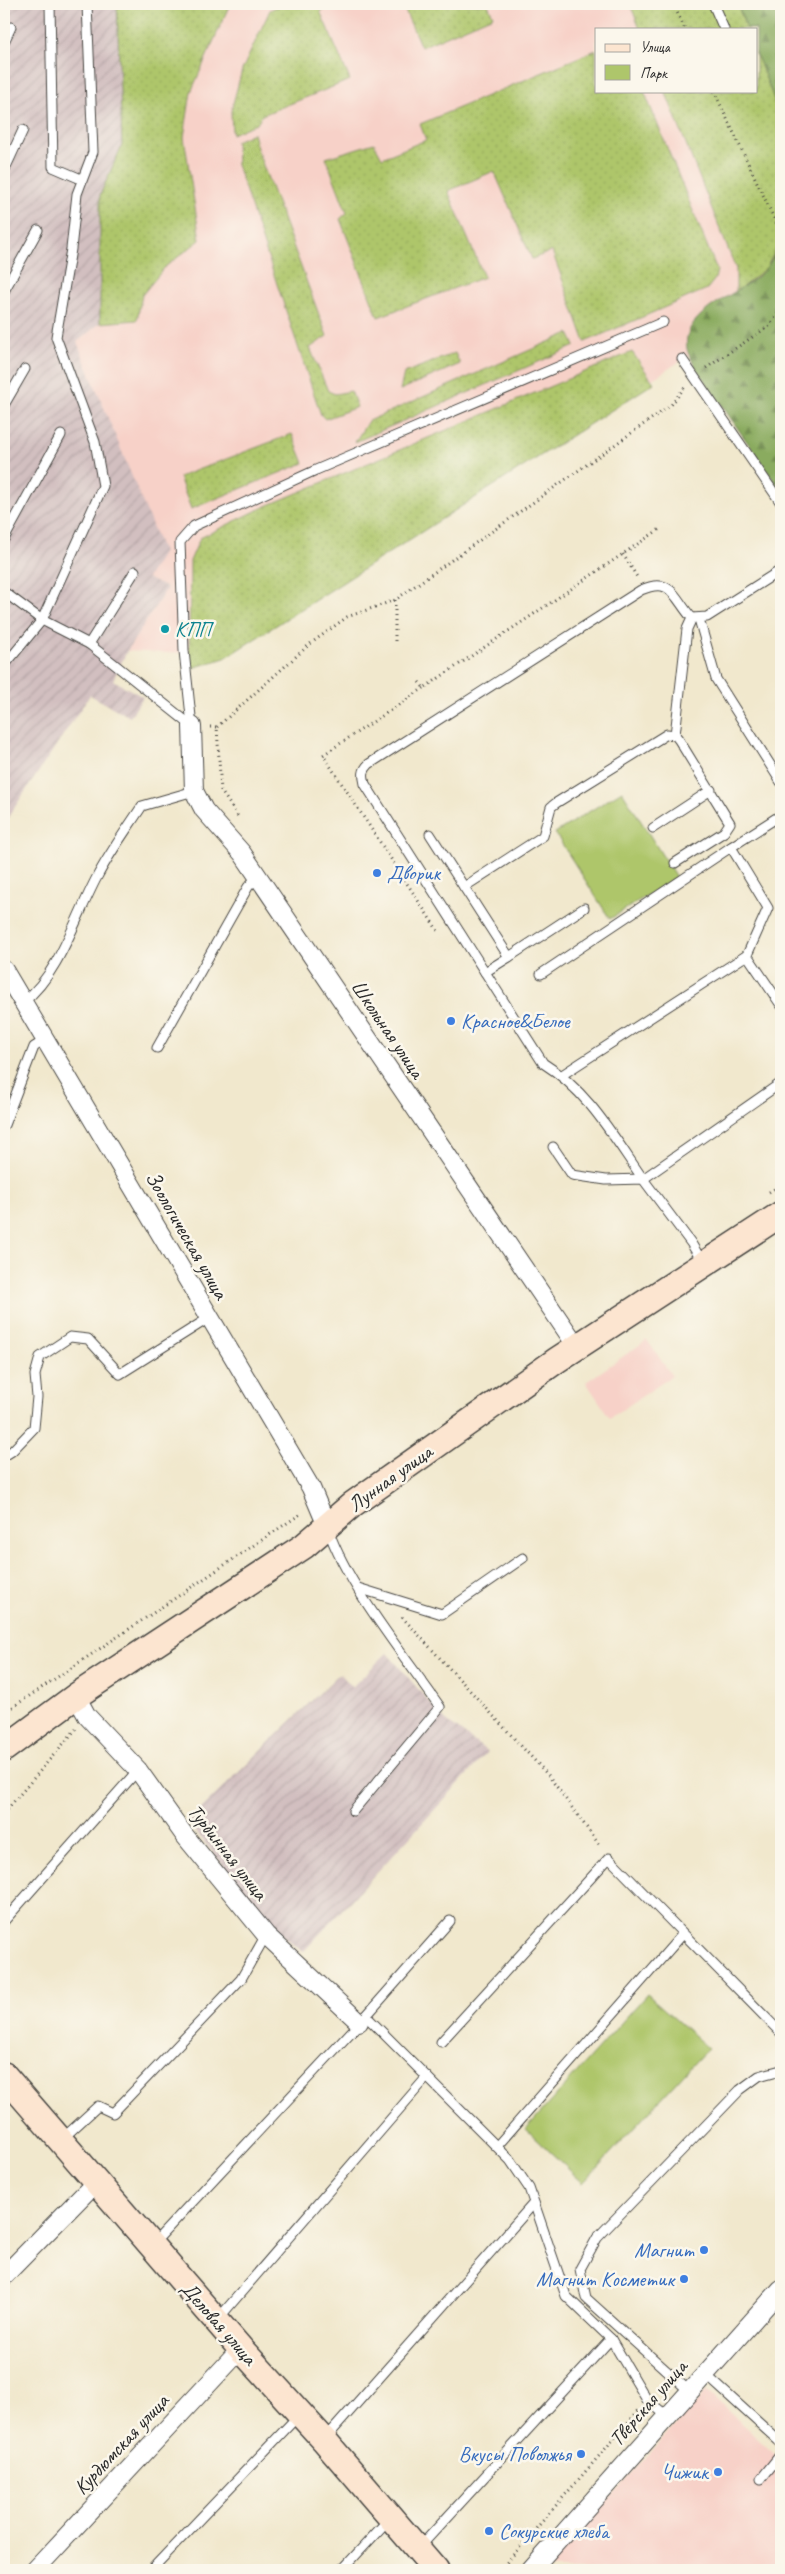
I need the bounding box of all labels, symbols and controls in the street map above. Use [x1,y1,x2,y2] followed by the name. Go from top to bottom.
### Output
[595,28,758,92] legend
[640,38,671,57] text: Улица
[640,64,668,83] text: Парк
[175,616,215,642] place label: КПП
[159,623,171,635] marker: КПП
[387,860,442,886] place label: Дворик
[371,867,383,879] marker: Дворик
[346,975,432,1085] street label: Школьная улица
[461,1008,571,1034] place label: Красное&Белое
[445,1015,457,1027] marker: Красное&Белое
[140,1166,235,1305] street label: Зоологическая улица
[343,1437,439,1517] street label: Лунная улица
[182,1799,275,1907] street label: Турбинная улица
[634,2237,695,2263] place label: Магнит
[698,2244,710,2256] marker: Магнит
[536,2266,676,2292] place label: Магнит Косметик
[678,2273,690,2285] marker: Магнит Косметик
[175,2276,264,2372] street label: Деловая улица
[603,2353,694,2452] street label: Тверская улица
[68,2387,175,2500] street label: Курдюмская улица
[459,2441,573,2467] place label: Вкусы Поволжья
[575,2448,587,2460] marker: Вкусы Поволжья
[661,2459,710,2485] place label: Чижик
[712,2466,724,2478] marker: Чижик
[499,2518,611,2544] place label: Сокурские хлеба
[483,2525,495,2537] marker: Сокурские хлеба

